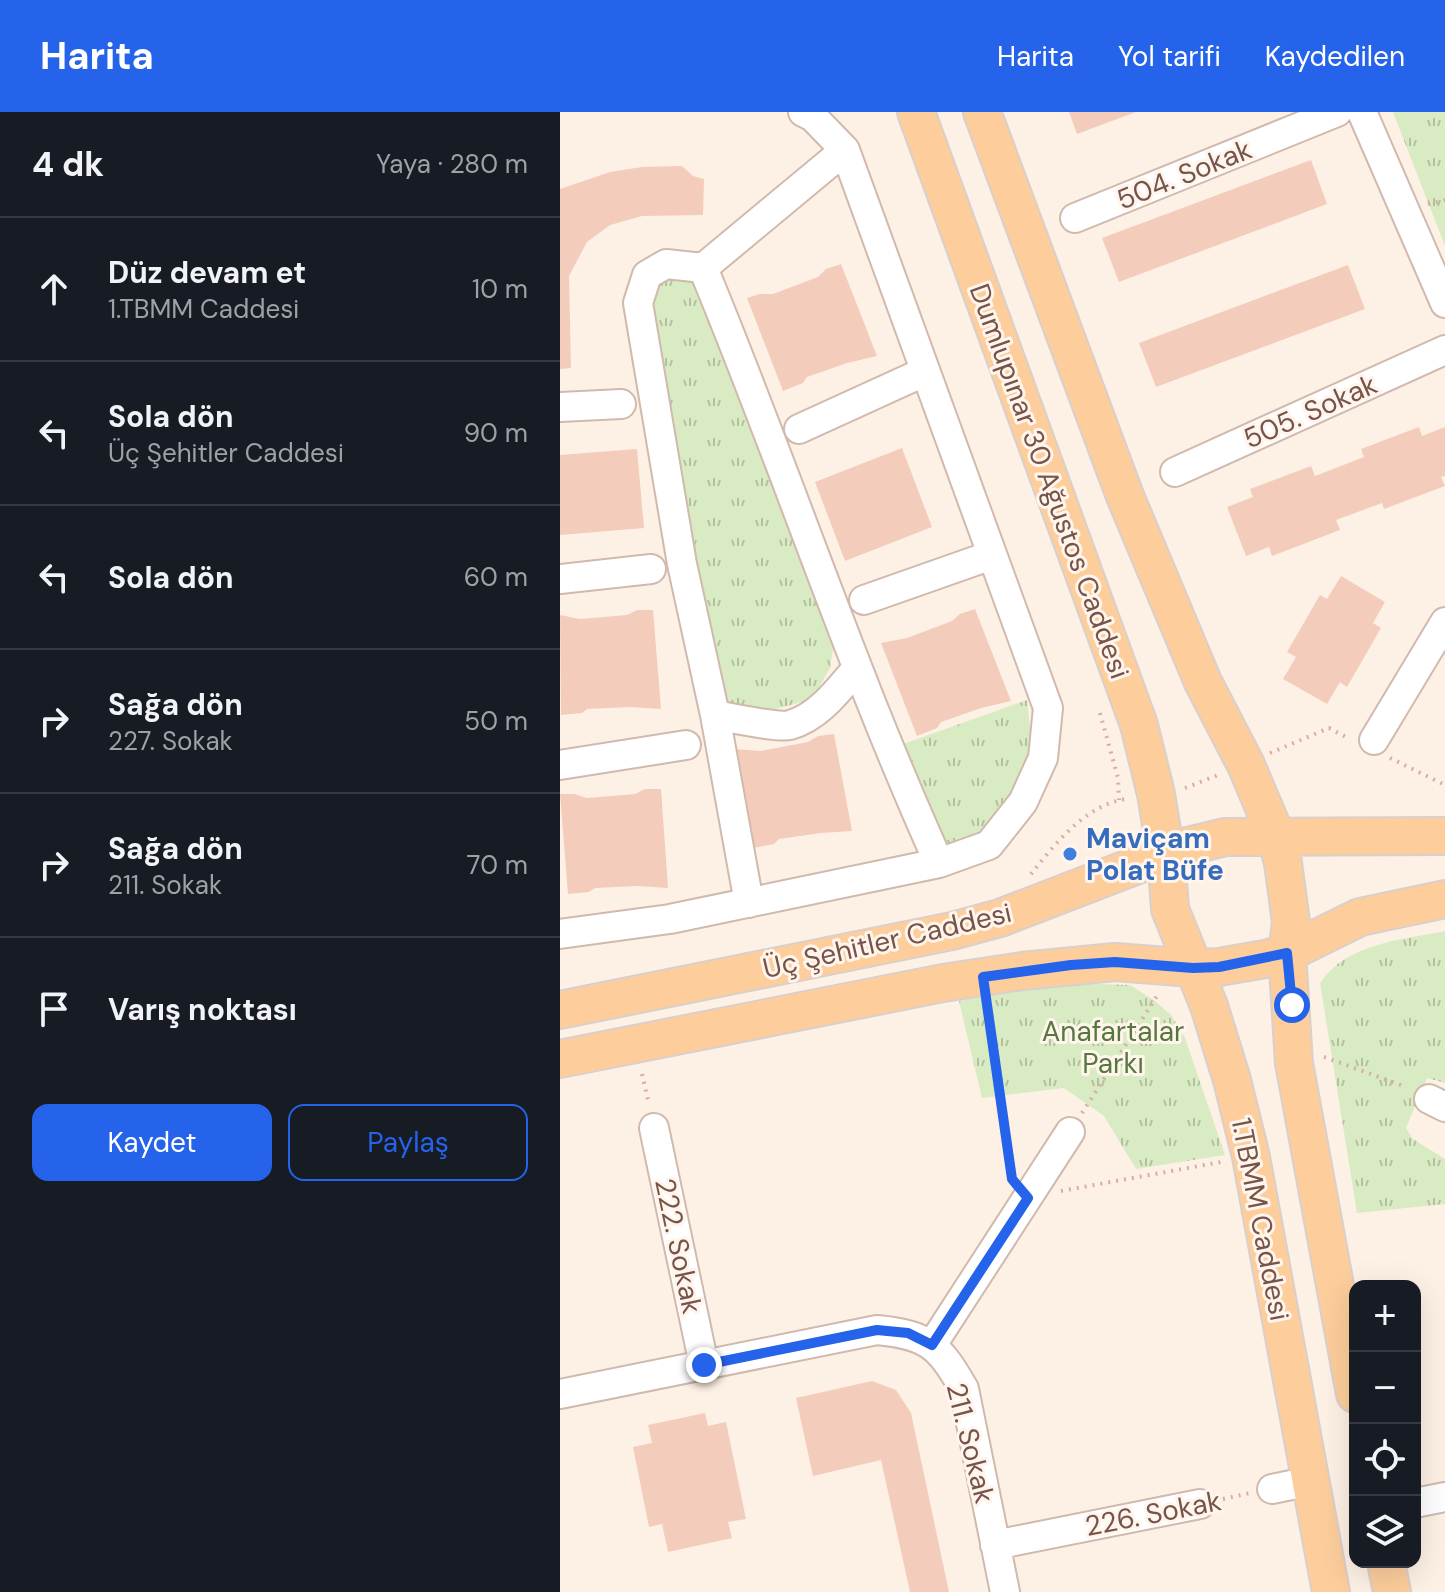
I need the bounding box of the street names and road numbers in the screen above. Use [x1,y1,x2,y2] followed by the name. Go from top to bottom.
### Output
[1111,131,1257,218] street label: 504. Sokak
[961,279,1138,684] street label: Dumlupınar 30 Ağustos Caddesi
[1238,366,1383,457] street label: 505. Sokak
[759,894,1015,987] street label: Üç Şehitler Caddesi
[1223,1115,1298,1324] street label: 1.TBMM Caddesi
[646,1175,711,1317] street label: 222. Sokak
[938,1379,1003,1507] street label: 211. Sokak
[1082,1482,1224,1545] street label: 226. Sokak

